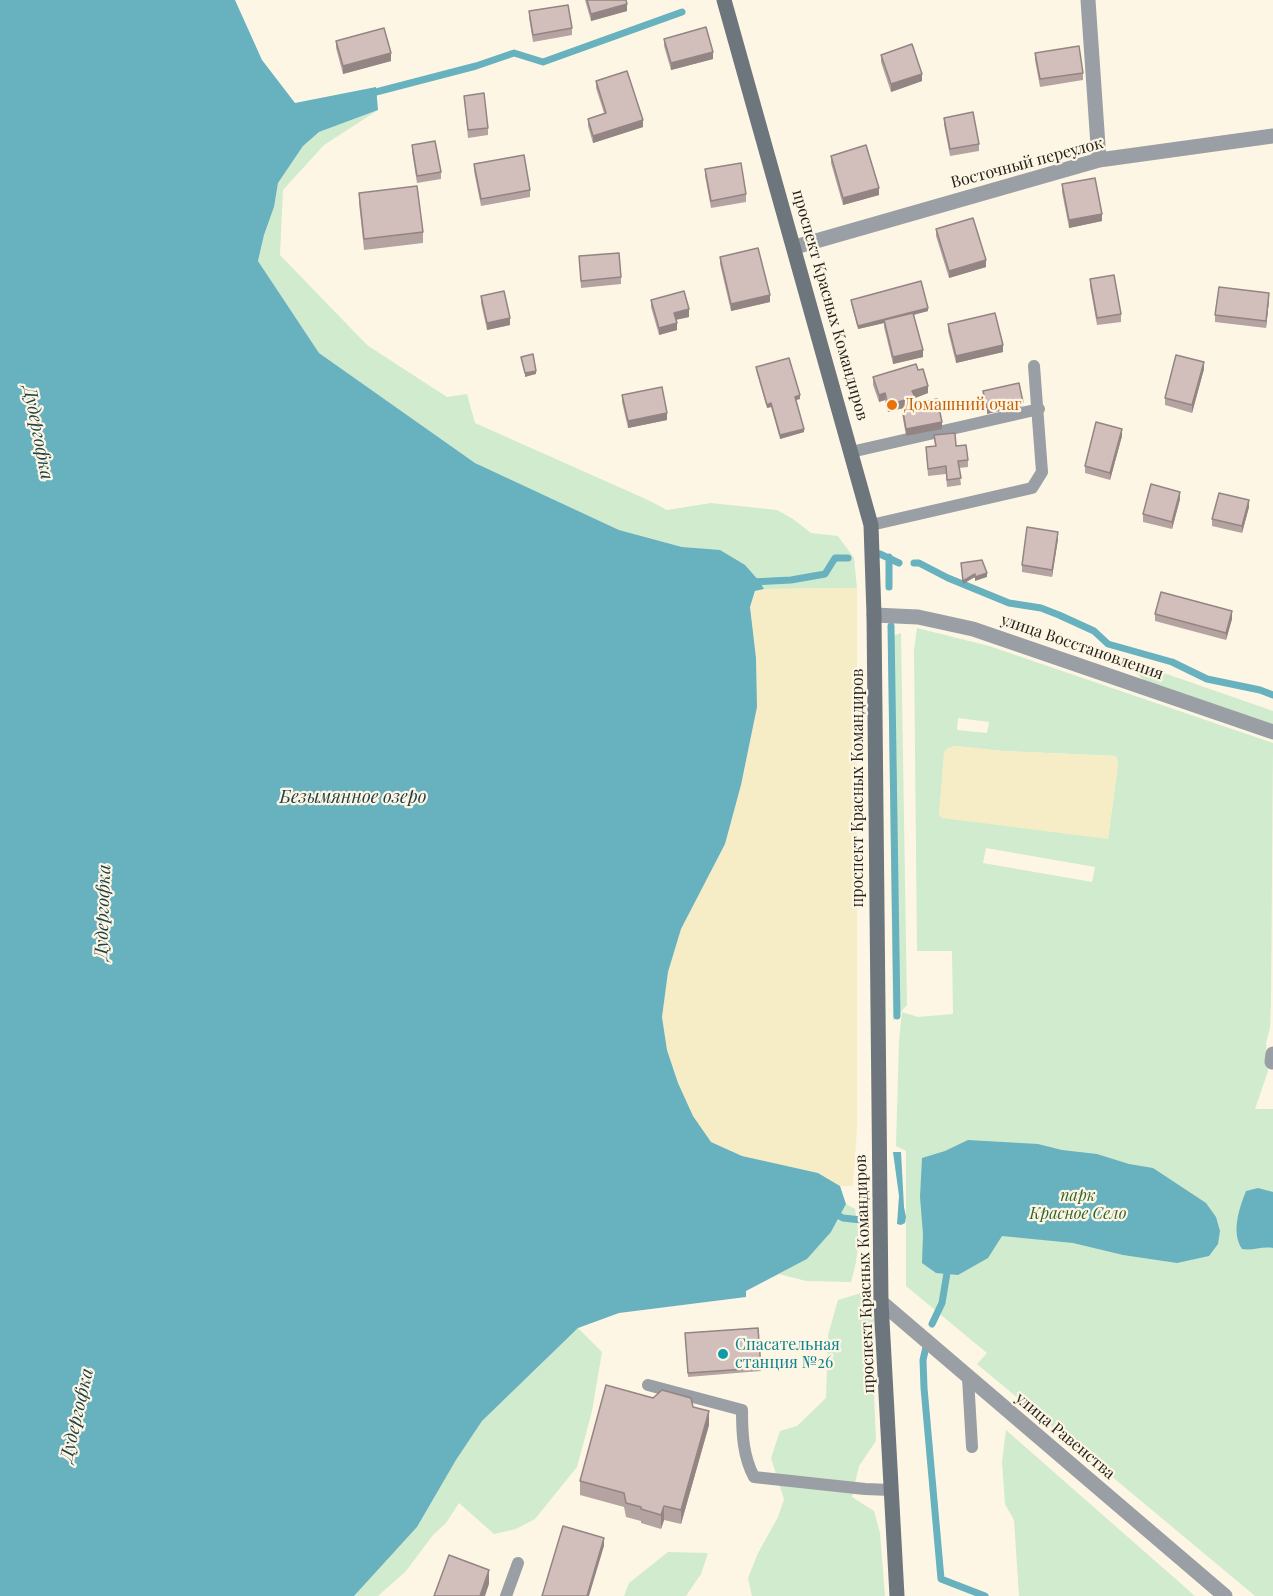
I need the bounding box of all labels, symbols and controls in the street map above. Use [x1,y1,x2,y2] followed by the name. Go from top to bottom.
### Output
[949,133,1105,193] street label: Восточный переулок
[788,187,872,423] street label: проспект Красных Командиров
[18,384,58,482] water label: Дудергофка
[904,395,1022,415] place label: Домашний очаг
[885,398,899,412] marker: Домашний очаг
[998,610,1166,684] street label: улица Восстановления
[848,668,868,908] street label: проспект Красных Командиров
[280,786,426,808] water label: Безымянное озеро
[91,864,115,960] water label: Дудергофка
[851,1154,879,1394] street label: проспект Красных Командиров
[1030,1186,1126,1224] park label: парк Красное Село
[735,1335,840,1373] place label: Спасательная станция №26
[716,1347,730,1361] marker: Спасательная станция №26
[56,1366,98,1464] water label: Дудергофка
[1011,1389,1119,1483] street label: улица Равенства

